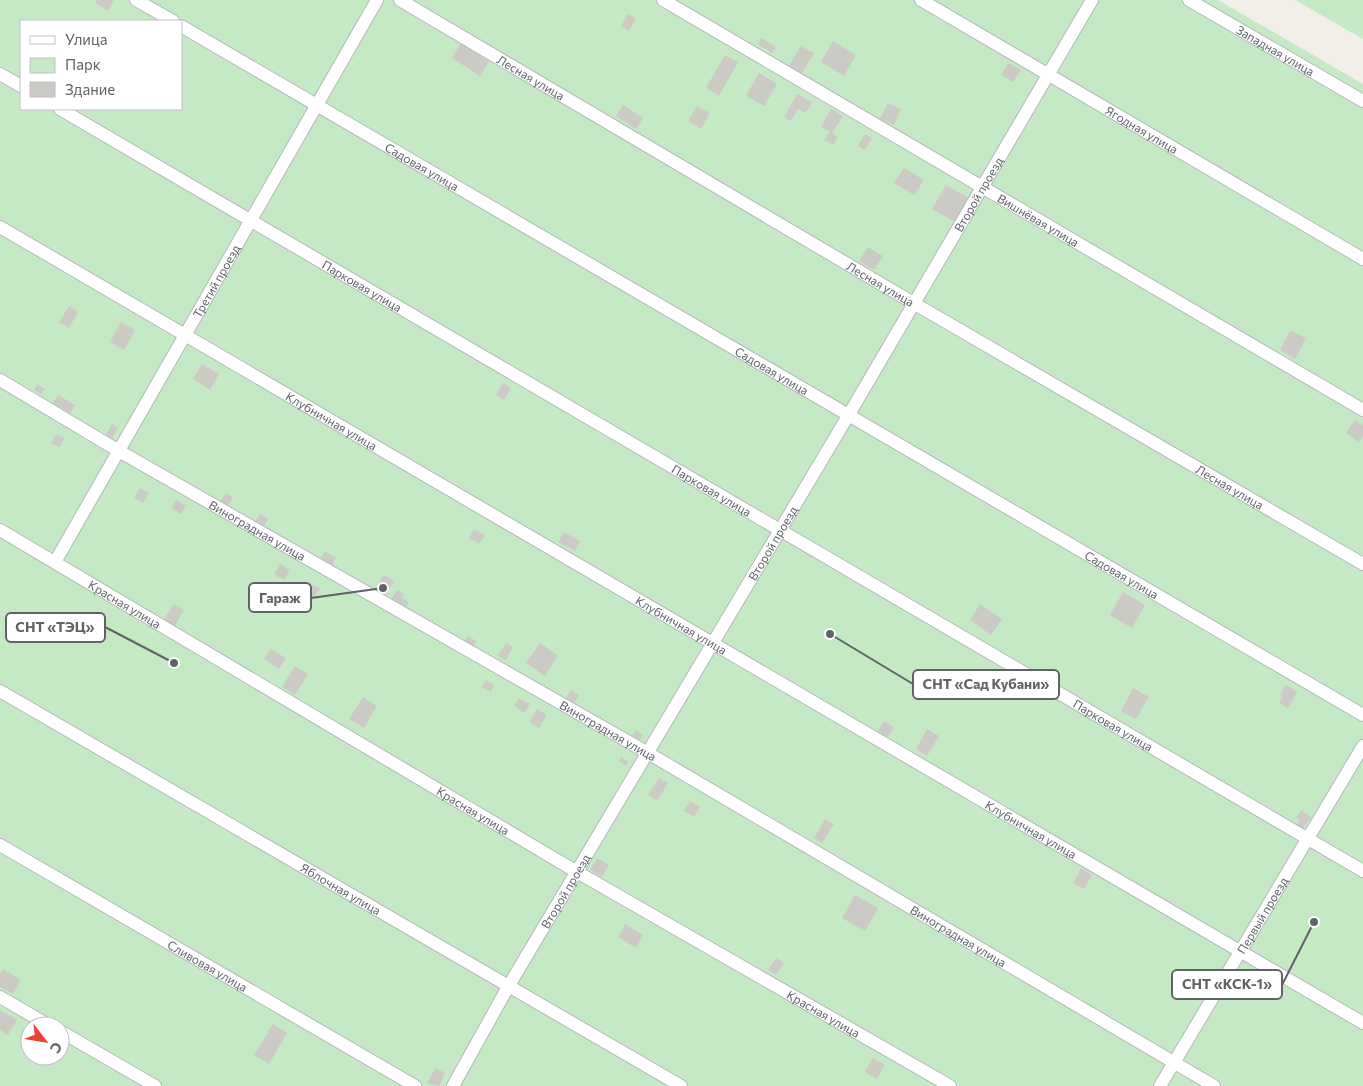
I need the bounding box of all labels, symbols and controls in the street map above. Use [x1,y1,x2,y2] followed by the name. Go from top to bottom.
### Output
[20,20,182,110] legend
[1234,22,1317,78] street label: Западная улица
[65,30,107,48] text: Улица
[495,52,567,103] street label: Лесная улица
[65,55,101,73] text: Парк
[65,80,115,98] text: Здание
[1103,103,1181,156] street label: Ягодная улица
[383,140,461,193] street label: Садовая улица
[951,154,1005,234] street label: Второй проезд
[995,191,1082,249] street label: Вишнёвая улица
[190,242,243,320] street label: Третий проезд
[320,257,404,314] street label: Парковая улица
[844,258,917,309] street label: Лесная улица
[733,344,811,397] street label: Садовая улица
[284,389,380,453] street label: Клубничная улица
[670,461,754,519] street label: Парковая улица
[1193,462,1266,512] street label: Лесная улица
[207,497,308,563] street label: Виноградная улица
[745,503,800,583] street label: Второй проезд
[1083,548,1161,601] street label: Садовая улица
[86,577,163,631] street label: Красная улица
[249,583,311,612] callout: Гараж
[259,589,301,606] text: Гараж
[633,593,729,657] street label: Клубничная улица
[6,613,105,642] callout: СНТ «ТЭЦ»
[15,618,95,635] text: СНТ «ТЭЦ»
[913,670,1059,699] callout: СНТ «Сад Кубани»
[923,675,1049,692] text: СНТ «Сад Кубани»
[1071,696,1155,754] street label: Парковая улица
[558,697,659,763] street label: Виноградная улица
[434,784,512,837] street label: Красная улица
[983,797,1079,861] street label: Клубничная улица
[538,851,593,931] street label: Второй проезд
[298,860,383,917] street label: Яблочная улица
[1234,874,1290,956] street label: Первый проезд
[908,902,1009,969] street label: Виноградная улица
[165,937,250,994] street label: Сливовая улица
[1172,970,1282,999] callout: СНТ «КСК-1»
[1182,975,1272,992] text: СНТ «КСК-1»
[785,987,863,1040] street label: Красная улица
[20,1016,70,1066] north arrow
[47,1039,66,1056] text: С

